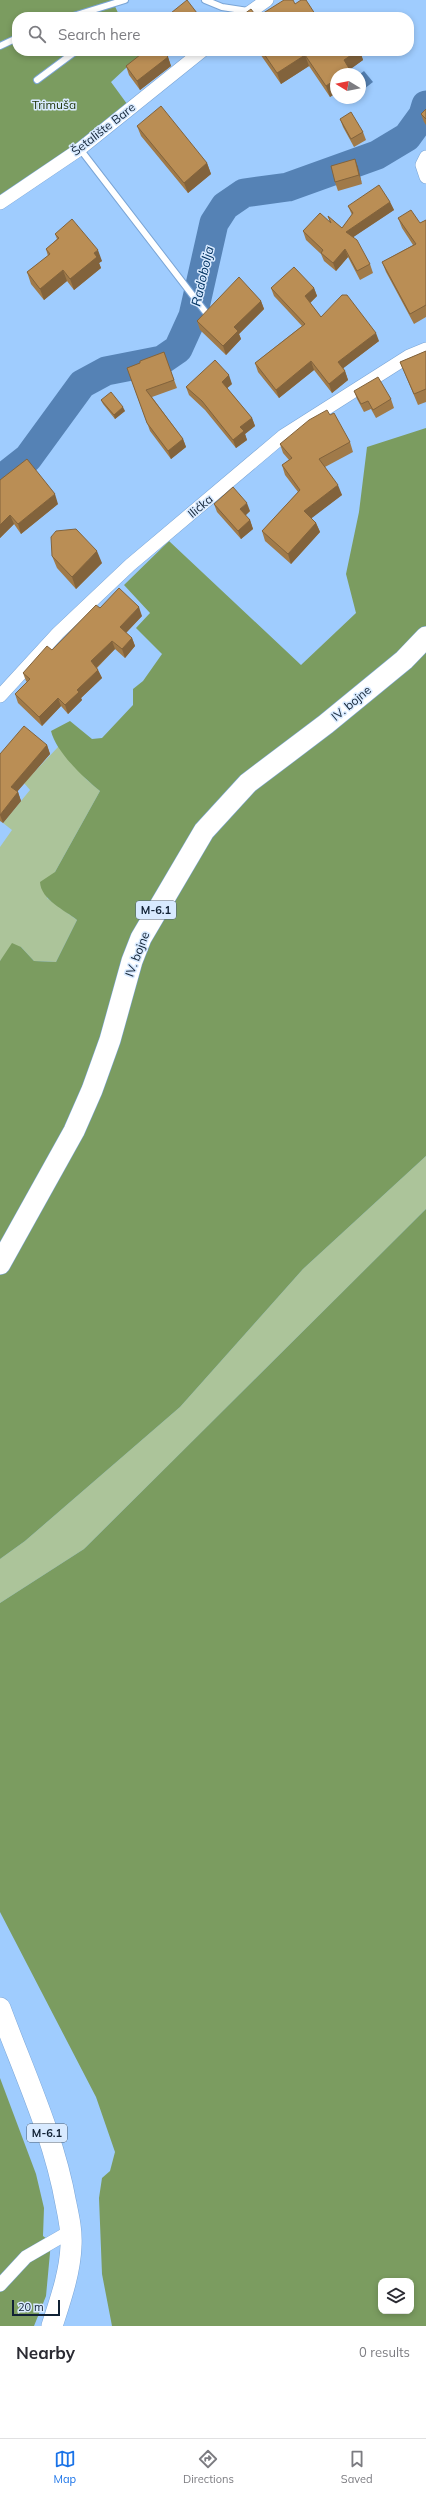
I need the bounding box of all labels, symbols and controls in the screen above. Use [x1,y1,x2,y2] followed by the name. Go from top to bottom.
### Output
[12,12,414,56] search box
[26,23,48,45] icon: search
[58,25,140,44] text: Search here
[330,68,366,104] north arrow
[32,97,76,112] park label: Trimuša
[68,99,138,159] street label: Šetalište Bare
[187,244,217,308] water label: Radobolja
[184,491,216,521] street label: Ilićka
[328,682,374,724] street label: IV. bojne
[136,901,176,919] road number: M-6.1
[122,929,152,979] street label: IV. bojne
[27,2124,67,2142] road number: M-6.1
[378,2278,414,2314] map controls
[378,2278,414,2314] button: layers
[12,2298,60,2317] scale bar
[18,2300,44,2314] text: 20 m
[16,2342,75,2363] text: Nearby
[359,2344,410,2360] text: 0 results
[53,2448,76,2486] tab: Map
[183,2448,234,2486] tab: Directions
[341,2448,373,2486] tab: Saved

